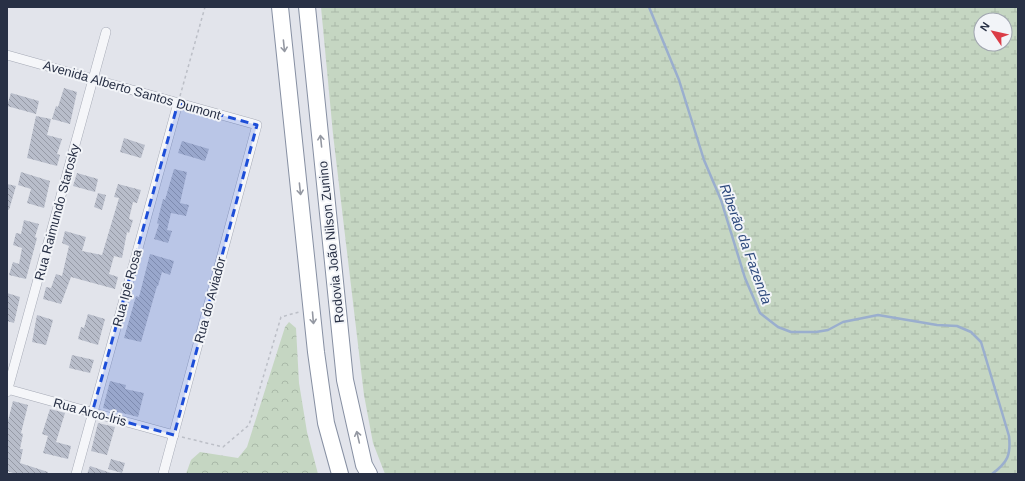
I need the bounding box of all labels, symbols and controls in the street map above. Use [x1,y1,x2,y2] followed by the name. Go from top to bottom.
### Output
[973,12,1013,52] north arrow
[978,20,992,33] text: N
[281,39,288,52] one-way arrow
[41,57,223,123] street label: Avenida Alberto Santos Dumont
[317,135,325,148] one-way arrow
[32,142,83,282] street label: Rua Raimundo Starosky
[315,160,347,324] street label: Rodovia João Nilson Zunino
[296,182,304,195] one-way arrow
[717,182,775,307] water label: Riberão da Fazenda
[109,247,145,328] street label: Rua Ipê Rosa
[191,255,229,345] street label: Rua do Aviador
[310,311,317,324] one-way arrow
[52,395,129,429] street label: Rua Arco-Íris
[353,430,361,443] one-way arrow

